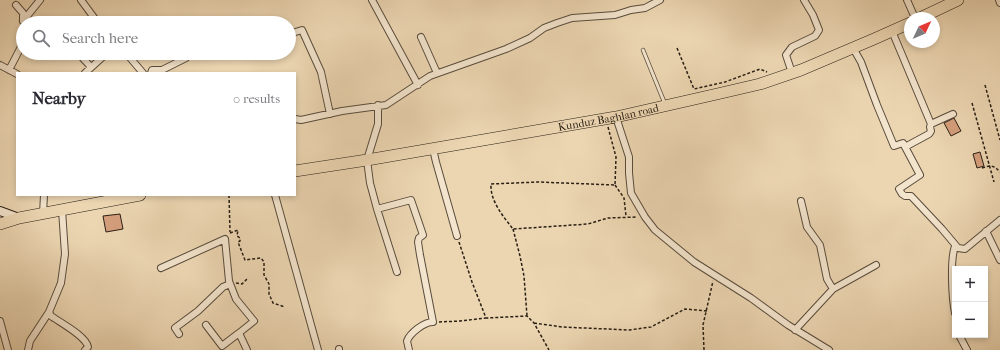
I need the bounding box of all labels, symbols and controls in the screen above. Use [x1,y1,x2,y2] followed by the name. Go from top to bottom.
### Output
[904,12,940,48] north arrow
[16,16,296,60] search box
[30,27,52,49] icon: search
[62,29,138,47] text: Search here
[32,88,86,108] text: Nearby
[233,91,280,106] text: 0 results
[557,101,661,133] street label: Kunduz Baghlan road
[952,266,988,338] map controls
[952,266,988,302] button: +
[952,302,988,338] button: −

